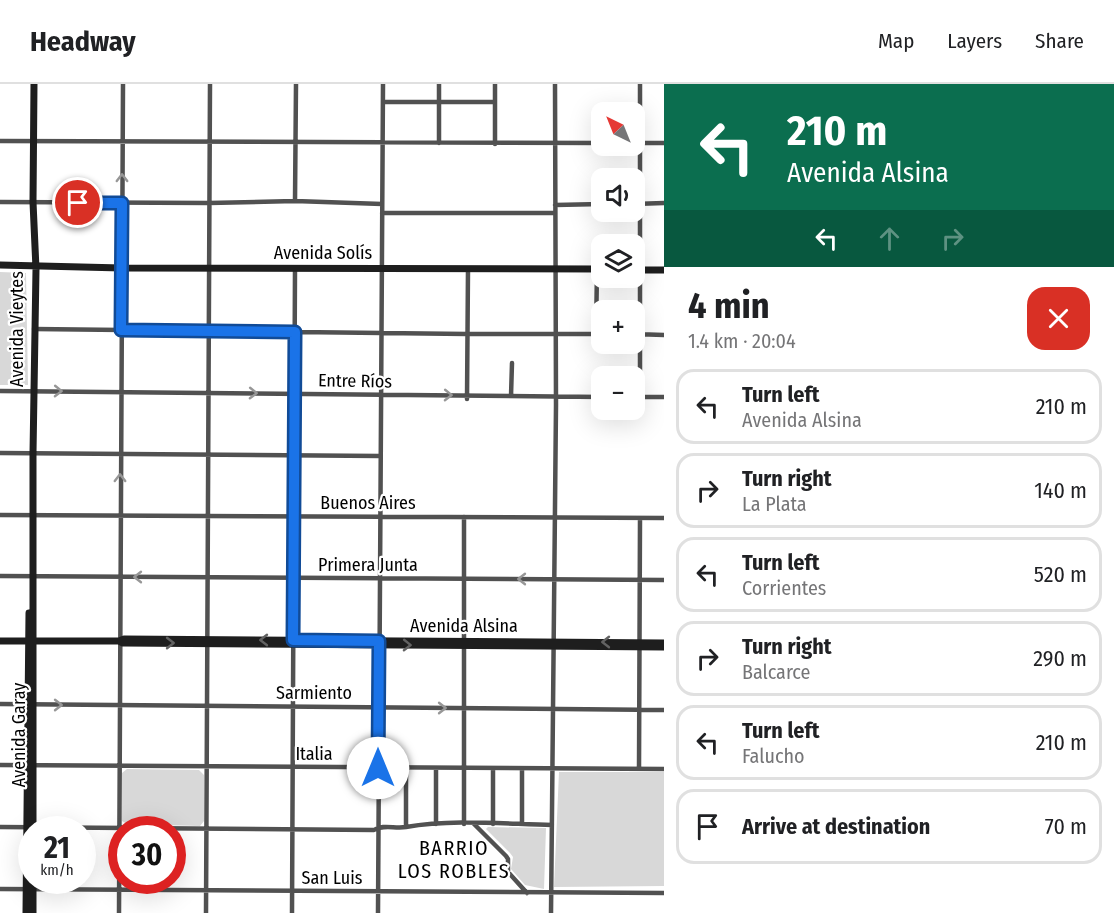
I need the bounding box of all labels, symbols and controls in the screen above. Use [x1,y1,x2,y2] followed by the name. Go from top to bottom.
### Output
[30,25,136,58] text: Headway
[878,28,914,54] text: Map
[947,28,1002,54] text: Layers
[1035,28,1084,54] text: Share
[591,102,645,156] north arrow
[591,102,645,420] map controls
[787,106,887,156] text: 210 m
[688,108,766,186] icon: left
[787,157,949,189] text: Avenida Alsina
[591,168,645,222] button: sound
[116,173,128,182] one-way arrow
[52,177,103,228] pin
[61,186,94,219] icon: arrive
[810,222,843,255] icon: left
[873,222,906,255] icon: ahead
[936,222,969,255] icon: right
[591,234,645,288] button: layers
[274,242,373,264] street label: Avenida Solís
[6,271,28,387] street label: Avenida Vieytes
[688,284,770,328] text: 4 min
[1027,287,1090,350] button: close
[591,300,645,354] button: +
[688,329,796,353] text: 1.4 km · 20:04
[591,366,645,420] button: −
[318,369,393,393] street label: Entre Ríos
[742,381,820,408] text: Turn left
[54,385,63,397] one-way arrow
[249,387,258,399] one-way arrow
[444,389,453,401] one-way arrow
[691,390,724,423] icon: left
[1036,393,1087,420] text: 210 m
[742,408,862,432] text: Avenida Alsina
[742,465,831,492] text: Turn right
[114,473,126,482] one-way arrow
[691,474,724,507] icon: right
[1034,477,1087,504] text: 140 m
[320,492,416,514] street label: Buenos Aires
[742,492,807,516] text: La Plata
[742,549,820,576] text: Turn left
[318,554,418,576] street label: Primera Junta
[691,558,724,591] icon: left
[1034,561,1087,588] text: 520 m
[133,571,142,583] one-way arrow
[517,573,526,585] one-way arrow
[742,576,826,600] text: Corrientes
[410,615,518,637] street label: Avenida Alsina
[742,633,831,660] text: Turn right
[259,634,268,646] one-way arrow
[601,636,610,649] one-way arrow
[165,637,174,649] one-way arrow
[402,639,411,651] one-way arrow
[691,642,724,675] icon: right
[1033,645,1087,672] text: 290 m
[742,660,810,684] text: Balcarce
[276,682,352,704] street label: Sarmiento
[8,683,30,787] street label: Avenida Garay
[54,699,63,711] one-way arrow
[438,702,447,714] one-way arrow
[742,717,820,744] text: Turn left
[691,726,724,759] icon: left
[1036,729,1087,756] text: 210 m
[346,736,410,800] position arrow
[295,743,333,765] street label: Italia
[742,744,805,768] text: Falucho
[691,810,724,843] icon: arrive
[742,813,930,840] text: Arrive at destination
[1045,813,1087,840] text: 70 m
[108,816,186,894] speed limit sign: 30
[44,830,70,866] text: 21
[398,836,510,883] district label: BARRIO LOS ROBLES
[40,861,74,879] text: km/h
[302,867,363,889] street label: San Luis

